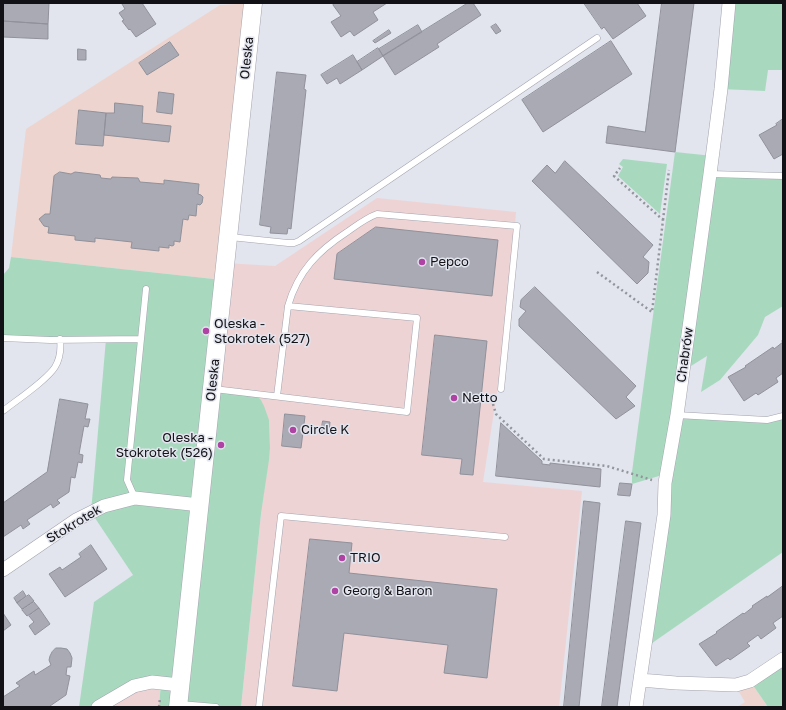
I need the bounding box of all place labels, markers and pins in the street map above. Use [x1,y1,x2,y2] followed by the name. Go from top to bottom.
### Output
[430,254,469,270] place label: Pepco
[417,257,427,267] marker: Pepco
[214,316,310,347] place label: Oleska - Stokrotek (527)
[201,326,211,336] marker: Oleska - Stokrotek (527)
[462,390,497,406] place label: Netto
[449,393,459,403] marker: Netto
[301,422,349,438] place label: Circle K
[288,425,298,435] marker: Circle K
[116,430,213,461] place label: Oleska - Stokrotek (526)
[216,440,226,450] marker: Oleska - Stokrotek (526)
[350,550,381,566] place label: TRIO
[337,553,347,563] marker: TRIO
[343,583,432,599] place label: Georg & Baron
[330,586,340,596] marker: Georg & Baron

